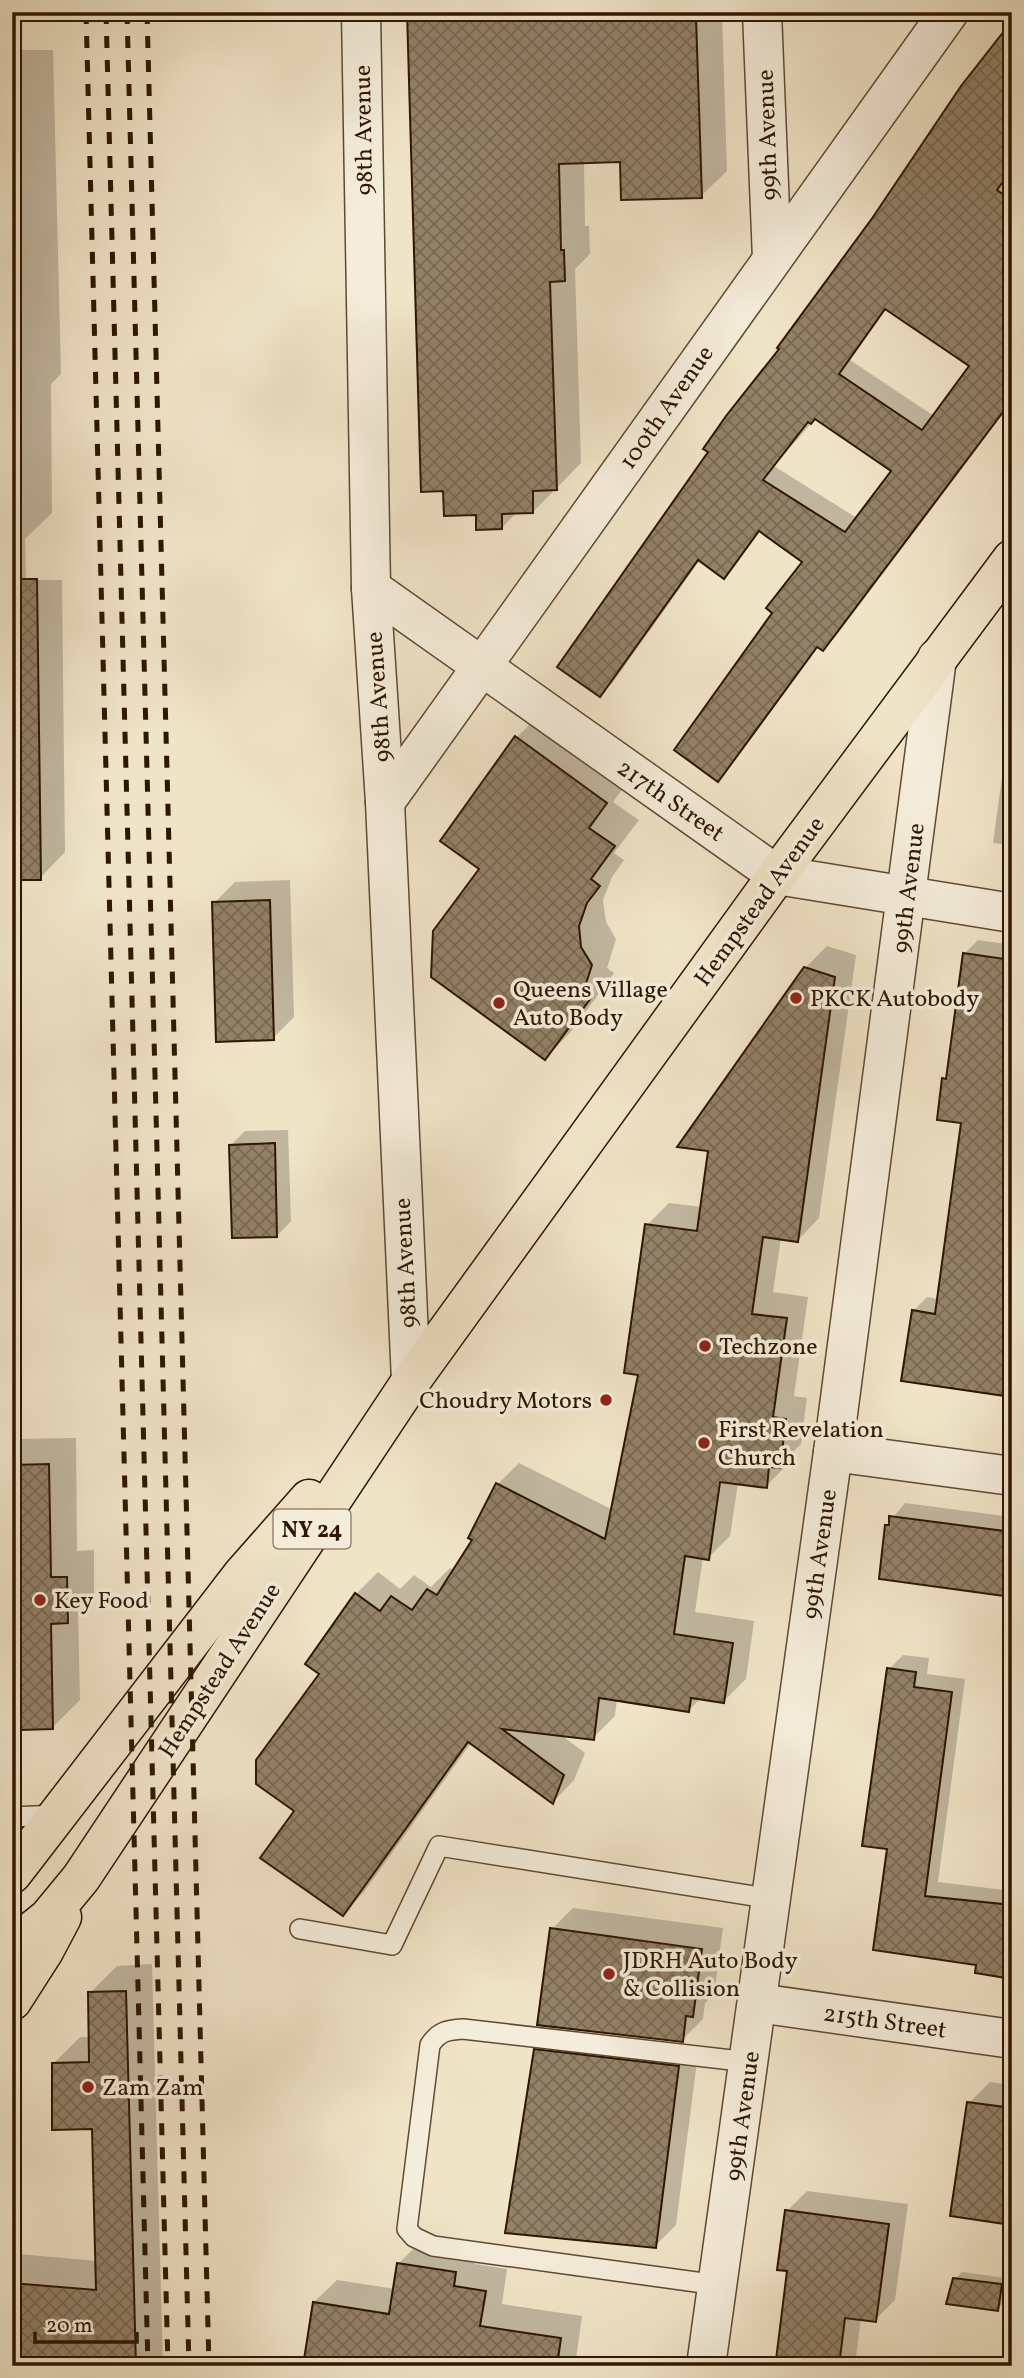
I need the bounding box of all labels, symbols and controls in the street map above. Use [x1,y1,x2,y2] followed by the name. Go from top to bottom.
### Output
[347,64,383,196] street label: 98th Avenue
[750,69,788,201] street label: 99th Avenue
[612,339,723,477] street label: 100th Avenue
[358,630,402,763] street label: 98th Avenue
[609,752,731,851] street label: 217th Street
[687,810,834,994] street label: Hempstead Avenue
[885,821,935,955] street label: 99th Avenue
[513,974,668,1036] place label: Queens Village Auto Body
[810,983,979,1017] place label: PKCK Autobody
[788,990,804,1006] marker: PKCK Autobody
[491,995,507,1011] marker: Queens Village Auto Body
[387,1197,427,1329] street label: 98th Avenue
[719,1331,818,1365] place label: Techzone
[697,1338,713,1354] marker: Techzone
[419,1385,592,1419] place label: Choudry Motors
[598,1392,614,1408] marker: Choudry Motors
[718,1414,884,1476] place label: First Revelation Church
[696,1435,712,1451] marker: First Revelation Church
[795,1487,847,1622] street label: 99th Avenue
[274,1510,350,1548] road number: NY 24
[151,1577,290,1766] street label: Hempstead Avenue
[54,1585,149,1619] place label: Key Food
[32,1592,48,1608] marker: Key Food
[623,1945,798,2007] place label: JDRH Auto Body & Collision
[601,1966,617,1982] marker: JDRH Auto Body & Collision
[821,1998,949,2048] street label: 215th Street
[718,2049,770,2184] street label: 99th Avenue
[102,2072,203,2106] place label: Zam Zam
[80,2079,96,2095] marker: Zam Zam
[35,2301,136,2345] scale bar
[46,2312,92,2341] text: 20 m

